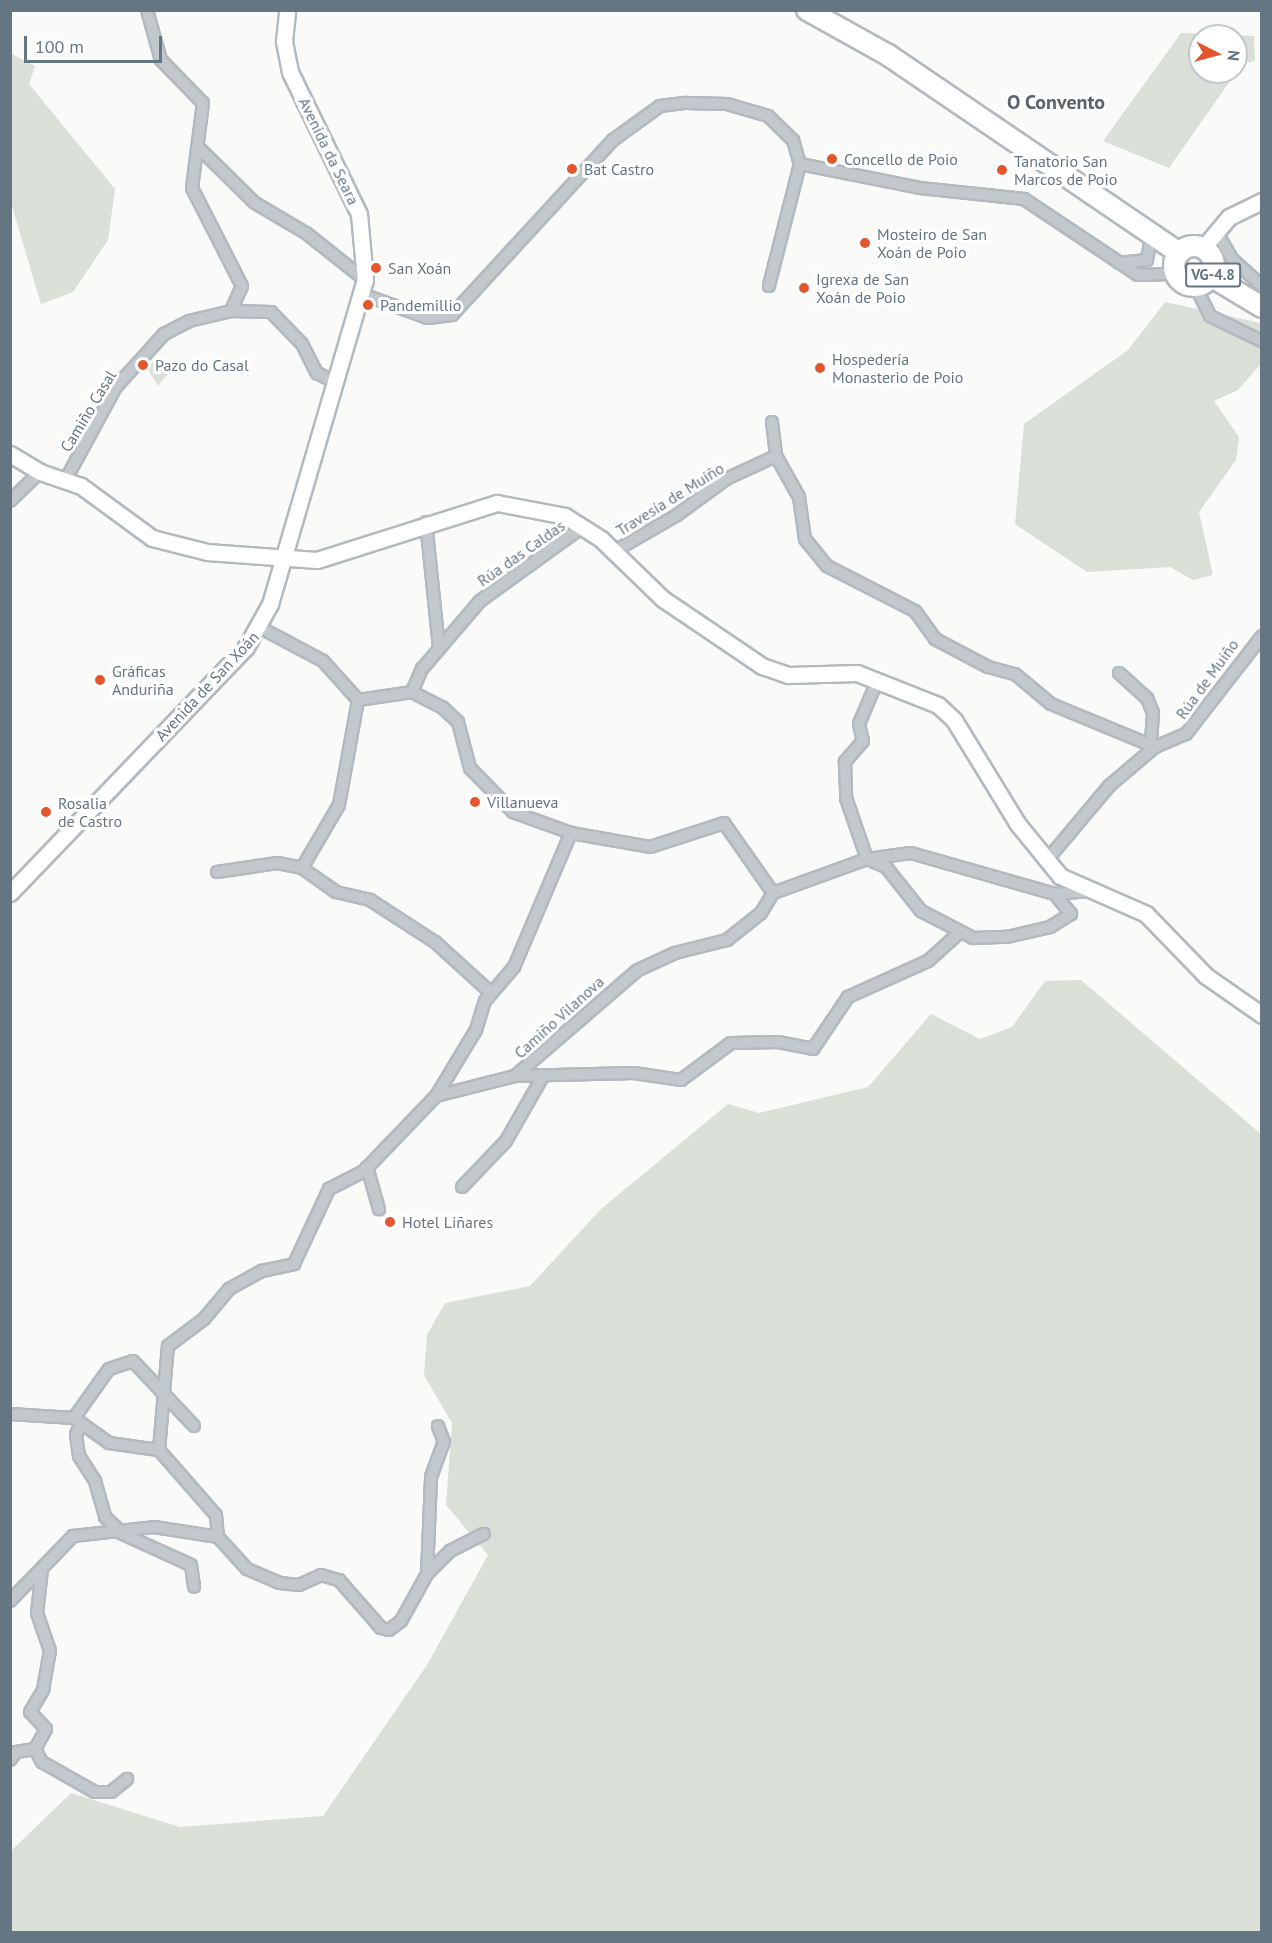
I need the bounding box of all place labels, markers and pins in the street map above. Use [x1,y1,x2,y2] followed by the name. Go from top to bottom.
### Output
[844,149,958,169] place label: Concello de Poio
[1014,151,1117,189] place label: Tanatorio San Marcos de Poio
[825,152,839,166] marker: Concello de Poio
[584,159,654,179] place label: Bat Castro
[565,162,579,176] marker: Bat Castro
[995,163,1009,177] marker: Tanatorio San Marcos de Poio
[877,224,987,262] place label: Mosteiro de San Xoán de Poio
[858,236,872,250] marker: Mosteiro de San Xoán de Poio
[388,258,452,278] place label: San Xoán
[369,261,383,275] marker: San Xoán
[816,269,909,307] place label: Igrexa de San Xoán de Poio
[797,281,811,295] marker: Igrexa de San Xoán de Poio
[380,295,461,315] place label: Pandemillio
[361,298,375,312] marker: Pandemillio
[832,349,963,387] place label: Hospedería Monasterio de Poio
[155,355,249,375] place label: Pazo do Casal
[136,358,150,372] marker: Pazo do Casal
[813,361,827,375] marker: Hospedería Monasterio de Poio
[112,661,174,699] place label: Gráficas Anduriña
[93,673,107,687] marker: Gráficas Anduriña
[487,792,558,812] place label: Villanueva
[58,793,122,831] place label: Rosalia de Castro
[468,795,482,809] marker: Villanueva
[39,805,53,819] marker: Rosalia de Castro
[402,1212,493,1232] place label: Hotel Liñares
[383,1215,397,1229] marker: Hotel Liñares

